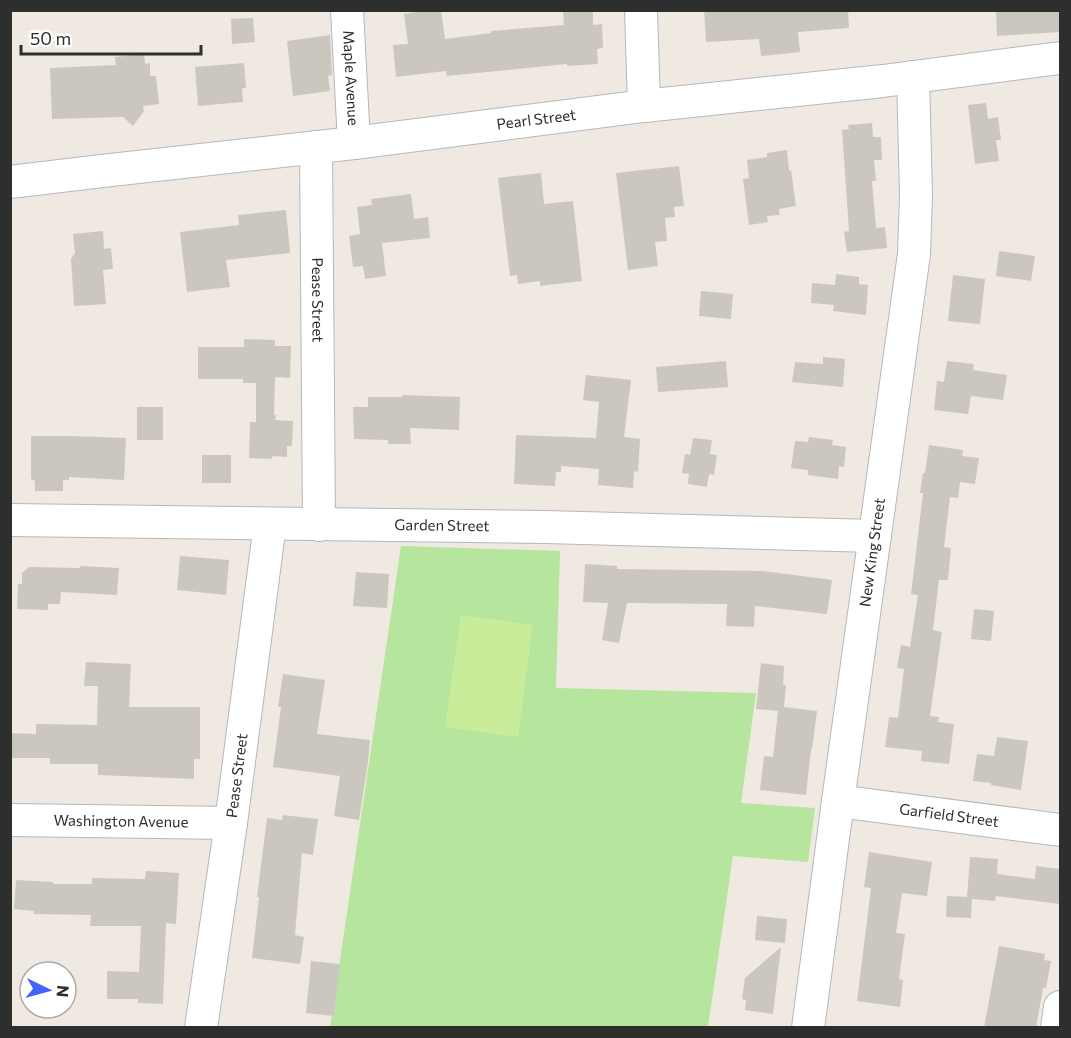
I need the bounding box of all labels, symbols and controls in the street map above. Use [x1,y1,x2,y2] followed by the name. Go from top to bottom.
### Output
[21,18,201,56] scale bar
[30,27,71,49] text: 50 m
[340,30,363,126] street label: Maple Avenue
[495,105,577,133] street label: Pearl Street
[309,257,328,343] street label: Pease Street
[855,497,888,608] street label: New King Street
[394,515,490,534] street label: Garden Street
[222,732,251,819] street label: Pease Street
[898,799,1000,830] street label: Garfield Street
[53,811,189,830] street label: Washington Avenue
[18,960,78,1020] north arrow
[53,985,73,998] text: N

